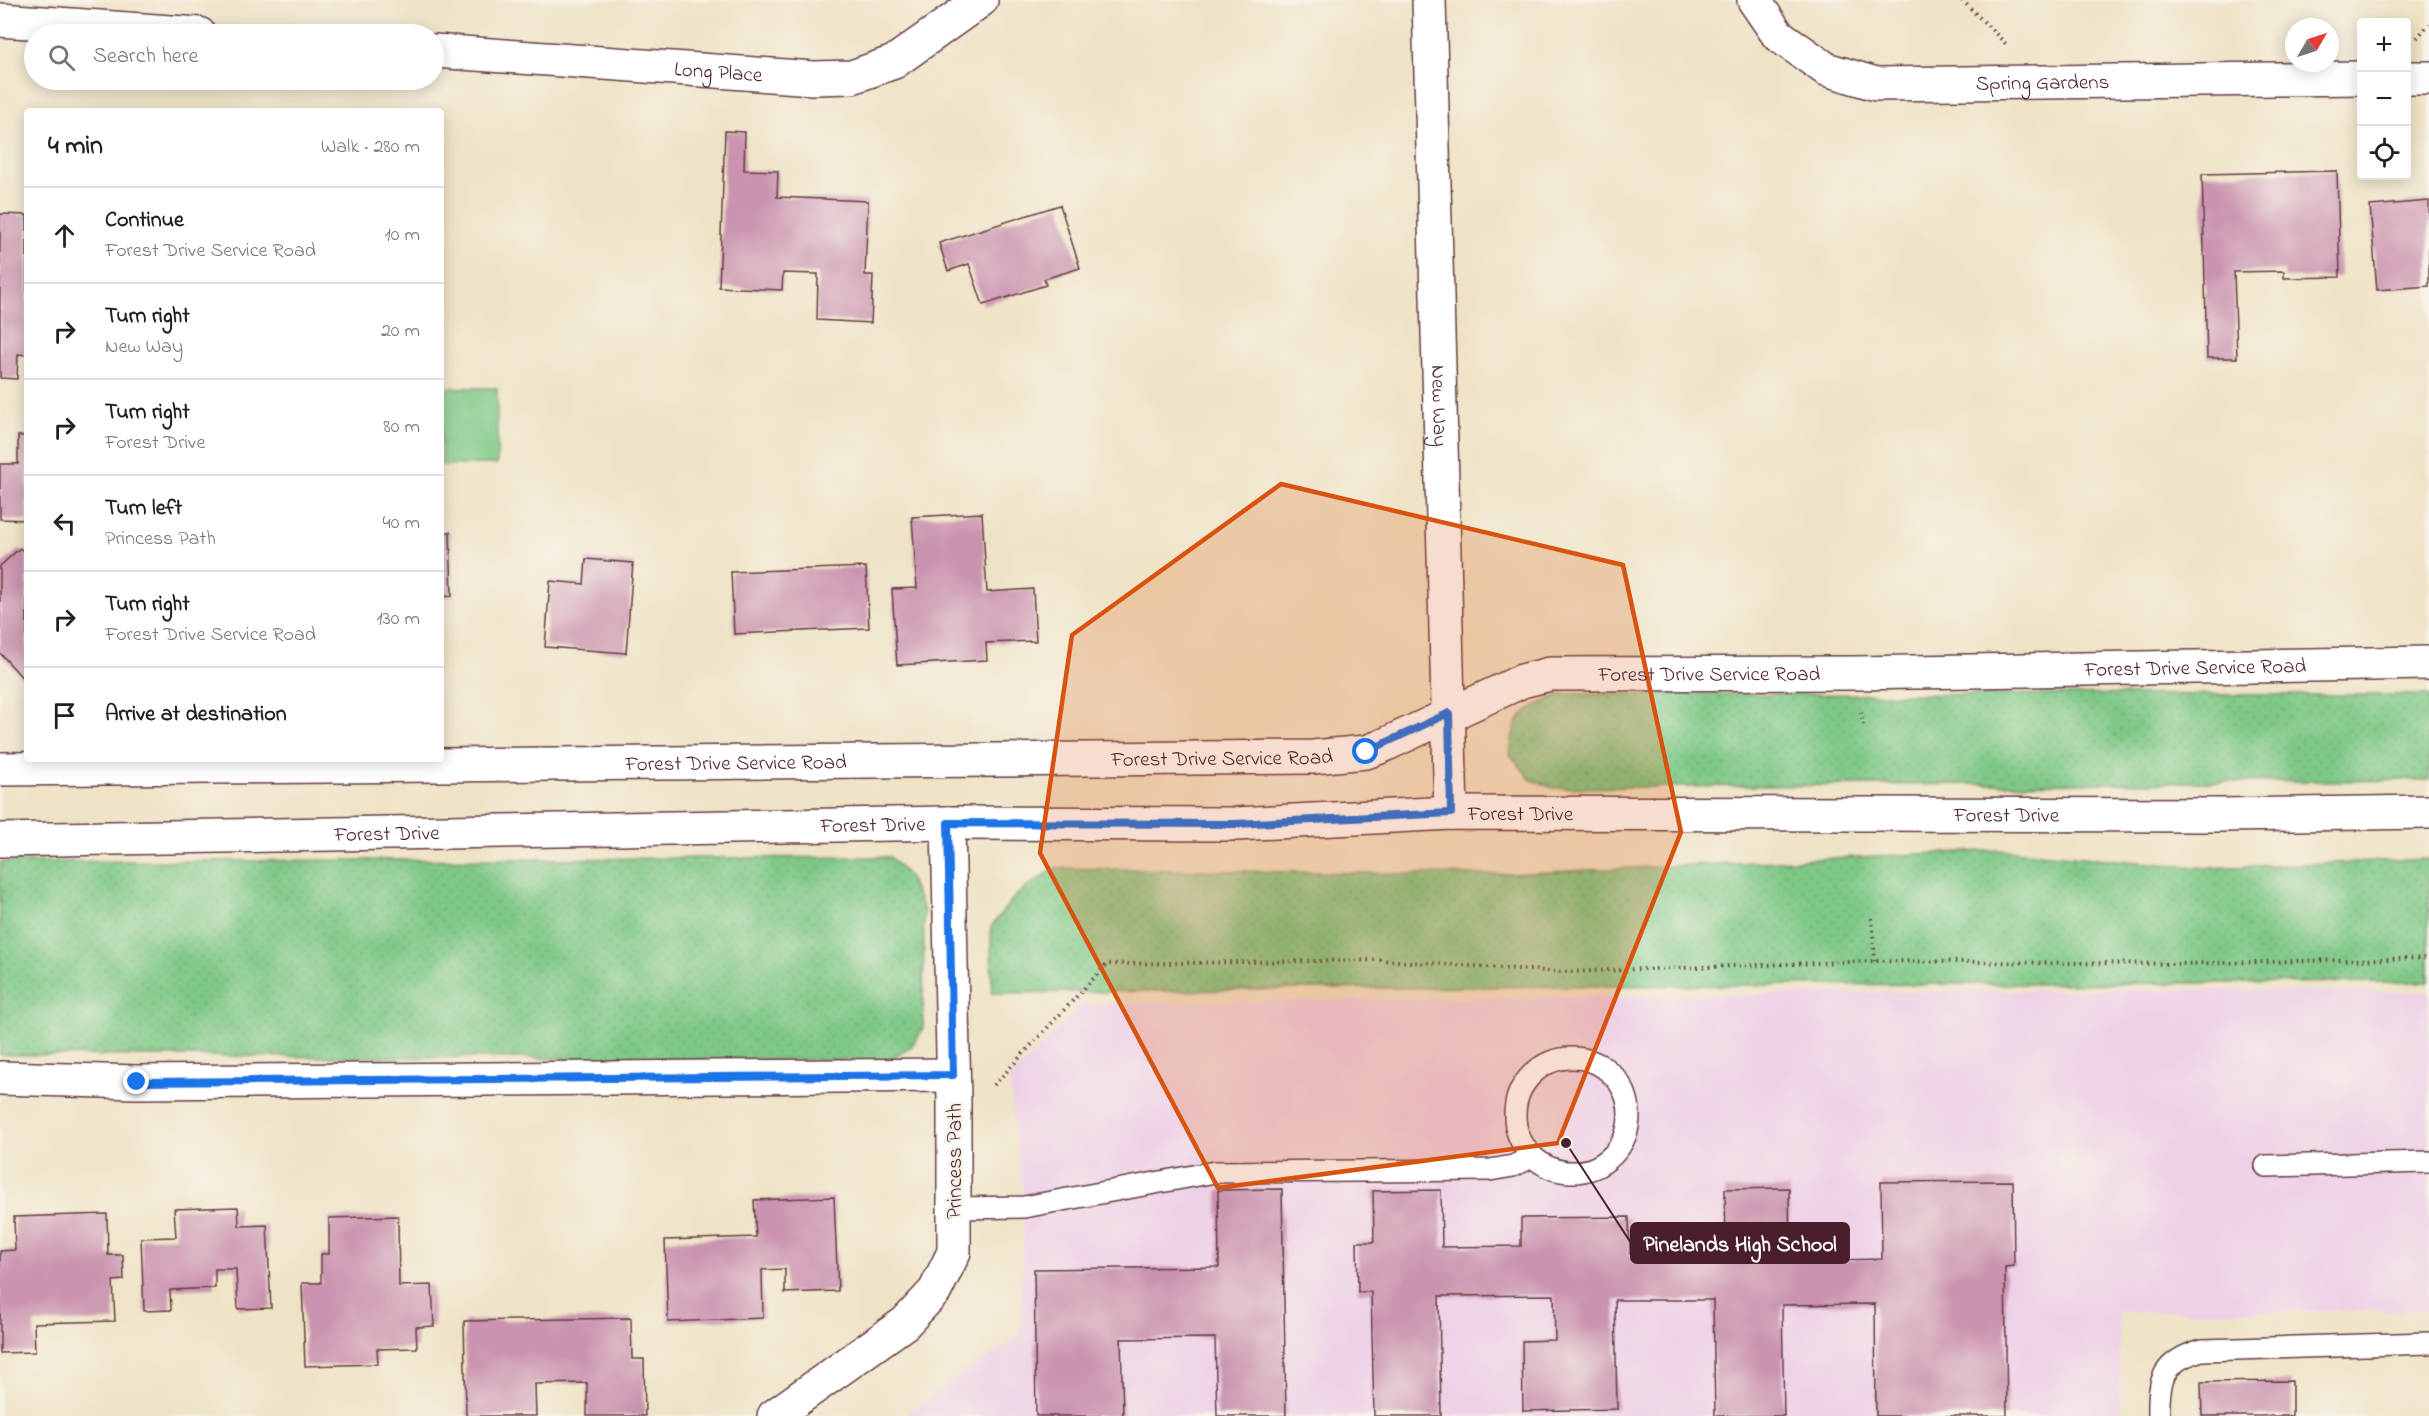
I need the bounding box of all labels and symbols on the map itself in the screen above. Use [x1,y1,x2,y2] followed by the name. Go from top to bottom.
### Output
[2285,18,2339,72] north arrow
[673,55,764,91] street label: Long Place
[1976,68,2110,101] street label: Spring Gardens
[1422,365,1454,447] street label: New Way
[2083,652,2307,686] street label: Forest Drive Service Road
[1597,660,1821,691] street label: Forest Drive Service Road
[1352,738,1378,764] route start
[1110,742,1335,776] street label: Forest Drive Service Road
[624,748,847,780] street label: Forest Drive Service Road
[1467,800,1574,830] street label: Forest Drive
[1953,801,2060,832] street label: Forest Drive
[819,810,926,842] street label: Forest Drive
[333,819,441,851] street label: Forest Drive
[123,1068,149,1094] route end
[941,1103,971,1219] street label: Princess Path
[1631,1223,1849,1263] callout: Pinelands High School
[1643,1230,1837,1263] text: Pinelands High School

